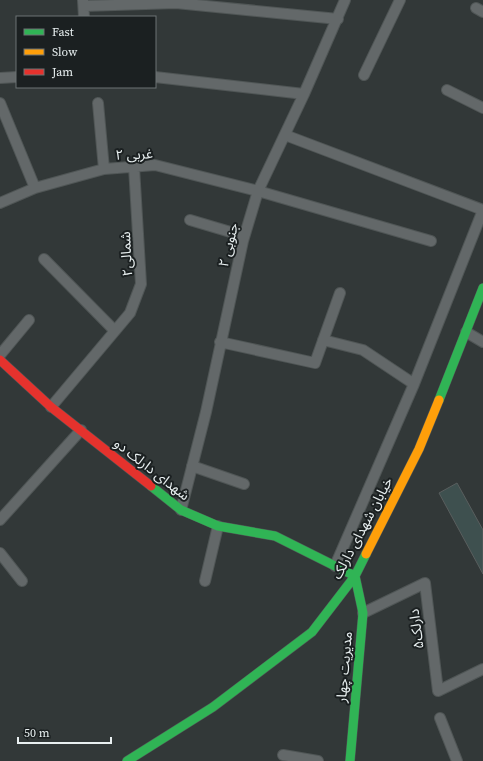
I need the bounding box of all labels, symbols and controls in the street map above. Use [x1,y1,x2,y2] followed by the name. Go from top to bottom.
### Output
[16,16,156,88] legend
[52,24,74,40] text: Fast
[52,44,78,60] text: Slow
[51,64,73,80] text: Jam
[115,143,153,165] street label: ۲ غربی
[213,221,243,269] street label: ۲ جنوبی
[115,231,137,277] street label: شمالی۲
[110,433,194,505] street label: شهدای دارلک دو
[327,473,397,583] street label: خیابان شهدای دارلک
[404,608,428,650] street label: دارلک۵
[331,631,357,704] street label: مدیریت چهار
[18,719,111,745] scale bar
[24,725,50,741] text: 50 m

